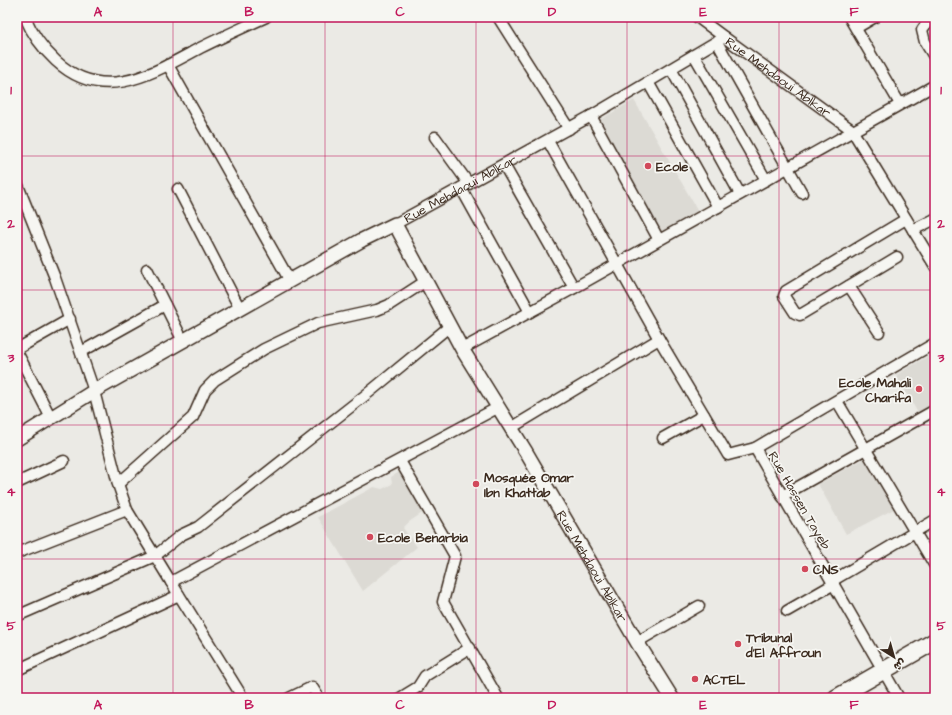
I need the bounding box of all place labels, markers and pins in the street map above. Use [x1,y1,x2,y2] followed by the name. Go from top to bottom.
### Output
[656,158,688,176] place label: Ecole
[643,161,653,171] marker: Ecole
[839,374,912,407] place label: Ecole Mahali Charifa
[914,384,924,394] marker: Ecole Mahali Charifa
[484,469,575,502] place label: Mosquée Omar Ibn Khattab
[471,479,481,489] marker: Mosquée Omar Ibn Khattab
[378,529,468,547] place label: Ecole Benarbia
[365,532,375,542] marker: Ecole Benarbia
[813,561,839,579] place label: CNS
[800,564,810,574] marker: CNS
[745,629,822,662] place label: Tribunal d'El Affroun
[733,639,743,649] marker: Tribunal d'El Affroun
[703,671,746,689] place label: ACTEL
[690,674,700,684] marker: ACTEL

